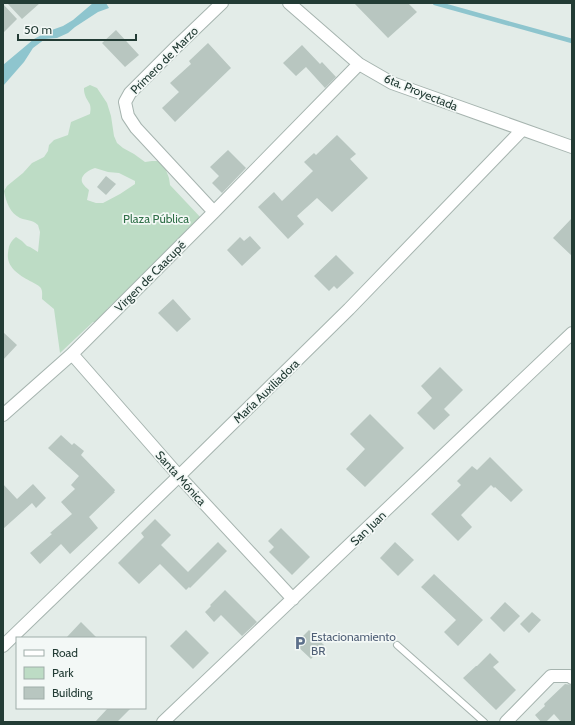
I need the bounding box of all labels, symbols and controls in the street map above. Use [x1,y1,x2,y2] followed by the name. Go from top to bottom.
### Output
[18,16,136,42] scale bar
[24,22,52,37] text: 50 m
[127,23,201,97] street label: Primero de Marzo
[382,70,460,114] street label: 6ta. Proyectada
[123,211,189,226] park label: Plaza Pública
[111,237,189,315] street label: Virgen de Caacupé
[230,356,302,426] street label: María Auxiliadora
[152,448,210,509] street label: Santa Mónica
[347,507,389,549] street label: San Juan
[311,629,396,658] place label: Estacionamiento BR
[292,635,308,651] parking icon: Estacionamiento BR
[16,637,146,709] legend
[52,645,78,660] text: Road
[52,665,74,680] text: Park
[52,685,94,700] text: Building

